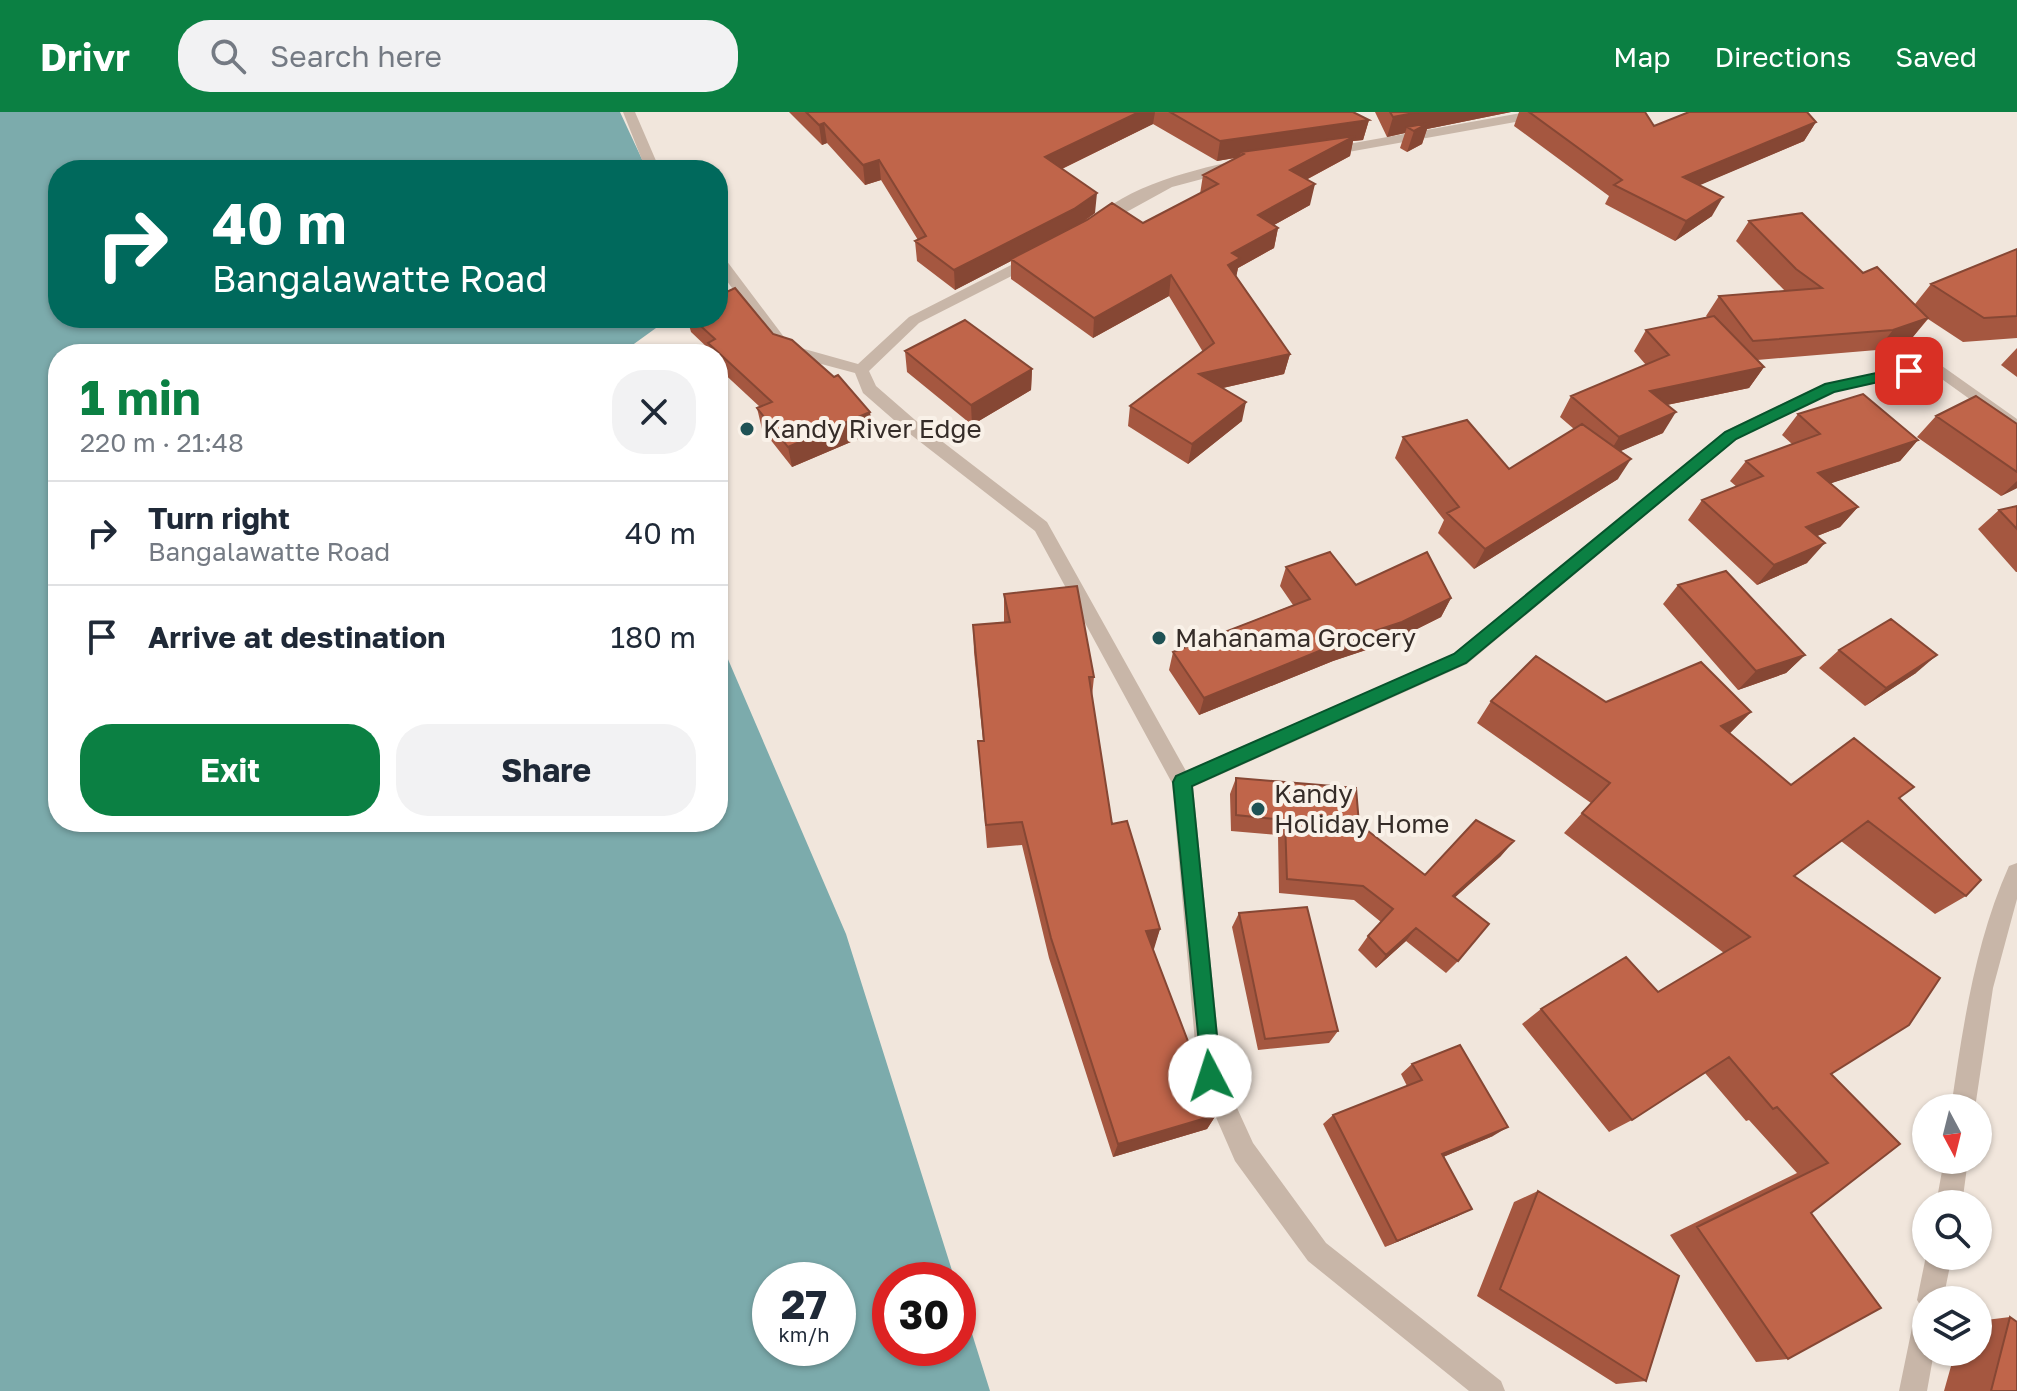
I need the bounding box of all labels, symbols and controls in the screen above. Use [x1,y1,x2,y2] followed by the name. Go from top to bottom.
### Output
[178,20,738,92] search box
[40,34,130,79] text: Drivr
[206,34,250,78] icon: search
[270,38,442,74] text: Search here
[1613,40,1670,73] text: Map
[1714,40,1851,73] text: Directions
[1895,40,1977,73] text: Saved
[212,189,346,256] text: 40 m
[80,192,184,296] icon: right
[212,257,548,300] text: Bangalawatte Road
[1875,337,1943,405] pin
[1887,349,1931,393] icon: arrive
[80,368,201,426] text: 1 min
[612,370,696,454] button: close
[763,413,981,444] place label: Kandy River Edge
[738,420,756,438] marker: Kandy River Edge
[80,427,244,458] text: 220 m · 21:48
[148,500,290,536] text: Turn right
[80,511,124,555] icon: right
[625,515,696,551] text: 40 m
[148,536,390,567] text: Bangalawatte Road
[80,615,124,659] icon: arrive
[148,619,445,655] text: Arrive at destination
[611,619,696,655] text: 180 m
[1175,622,1417,653] place label: Mahanama Grocery
[1150,629,1168,647] marker: Mahanama Grocery
[80,724,380,816] button: Exit
[396,724,696,816] button: Share
[1274,778,1449,839] place label: Kandy Holiday Home
[1249,800,1267,818] marker: Kandy Holiday Home
[1168,1034,1252,1118] position arrow
[1912,1094,1992,1174] north arrow
[1912,1094,1992,1366] map controls
[1912,1190,1992,1270] button: search
[872,1262,976,1366] speed limit sign: 30
[781,1280,827,1328] text: 27
[1912,1286,1992,1366] button: layers
[779,1322,829,1346] text: km/h

